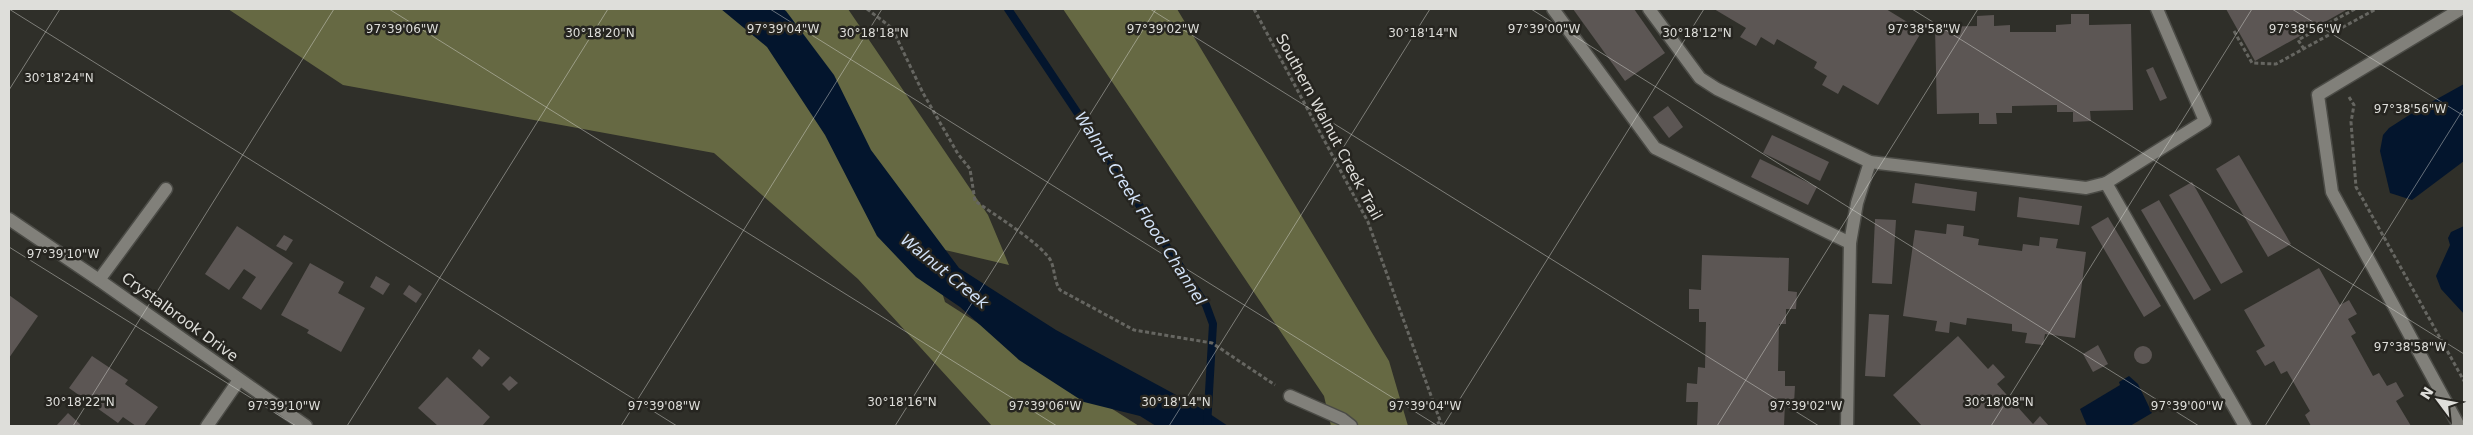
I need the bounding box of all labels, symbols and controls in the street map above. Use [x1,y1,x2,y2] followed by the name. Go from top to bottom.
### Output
[366,22,438,36] text: 97°39'06"W
[747,22,819,36] text: 97°39'04"W
[1127,22,1199,36] text: 97°39'02"W
[1508,22,1580,36] text: 97°39'00"W
[1888,22,1960,36] text: 97°38'58"W
[2269,22,2341,36] text: 97°38'56"W
[565,26,635,40] text: 30°18'20"N
[839,26,909,40] text: 30°18'18"N
[1388,26,1458,40] text: 30°18'14"N
[1662,26,1732,40] text: 30°18'12"N
[1272,31,1386,223] street label: Southern Walnut Creek Trail
[24,71,94,85] text: 30°18'24"N
[2374,102,2446,116] text: 97°38'56"W
[1071,108,1211,309] water label: Walnut Creek Flood Channel
[897,230,993,313] water label: Walnut Creek
[27,247,99,261] text: 97°39'10"W
[118,269,242,365] street label: Crystalbrook Drive
[2374,340,2446,354] text: 97°38'58"W
[2413,375,2463,425] north arrow
[2417,384,2437,402] text: N
[45,395,115,409] text: 30°18'22"N
[867,395,937,409] text: 30°18'16"N
[1141,395,1211,409] text: 30°18'14"N
[1964,395,2034,409] text: 30°18'08"N
[248,399,320,413] text: 97°39'10"W
[628,399,700,413] text: 97°39'08"W
[1009,399,1081,413] text: 97°39'06"W
[1389,399,1461,413] text: 97°39'04"W
[1770,399,1842,413] text: 97°39'02"W
[2151,399,2223,413] text: 97°39'00"W

